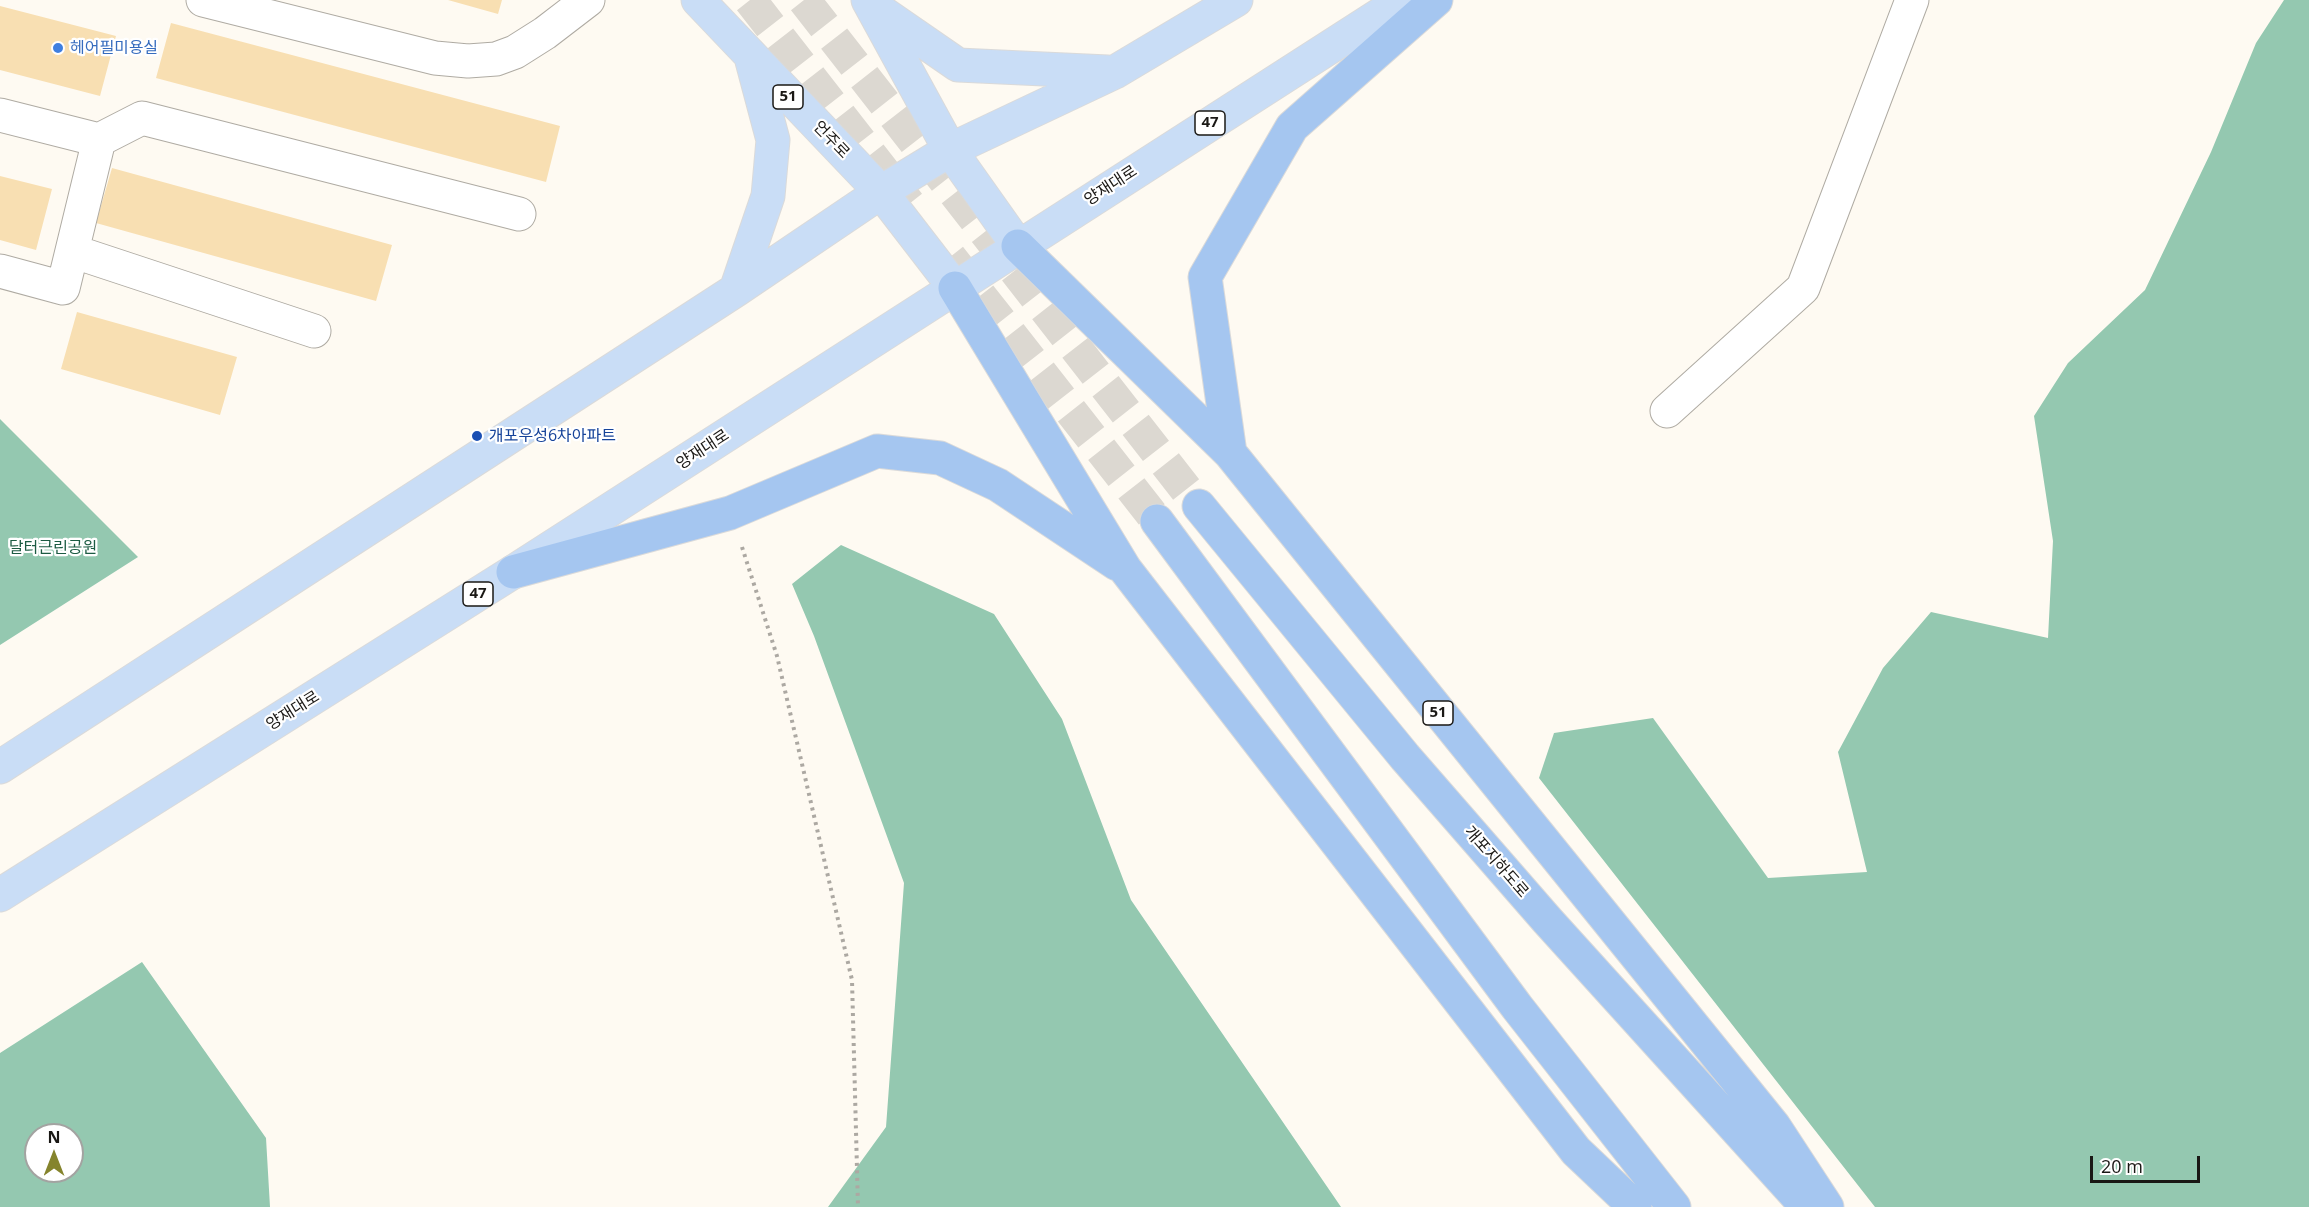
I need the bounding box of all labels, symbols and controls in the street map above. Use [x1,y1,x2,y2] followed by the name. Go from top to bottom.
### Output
[70,38,158,58] place label: 헤어필미용실
[51,41,65,55] marker: 헤어필미용실
[773,85,803,109] road number: 51
[1195,111,1225,135] road number: 47
[809,117,853,163] street label: 언주로
[1081,162,1141,210] street label: 양재대로
[489,426,616,446] place label: 개포우성6차아파트
[673,426,733,474] street label: 양재대로
[470,429,484,443] marker: 개포우성6차아파트
[9,538,97,558] park label: 달터근린공원
[463,582,493,606] road number: 47
[263,687,323,735] street label: 양재대로
[1423,701,1453,725] road number: 51
[1460,822,1532,902] street label: 개포지하도로
[24,1123,84,1183] north arrow
[47,1126,61,1148] text: N
[2093,1144,2202,1182] scale bar
[2101,1154,2143,1178] text: 20 m

